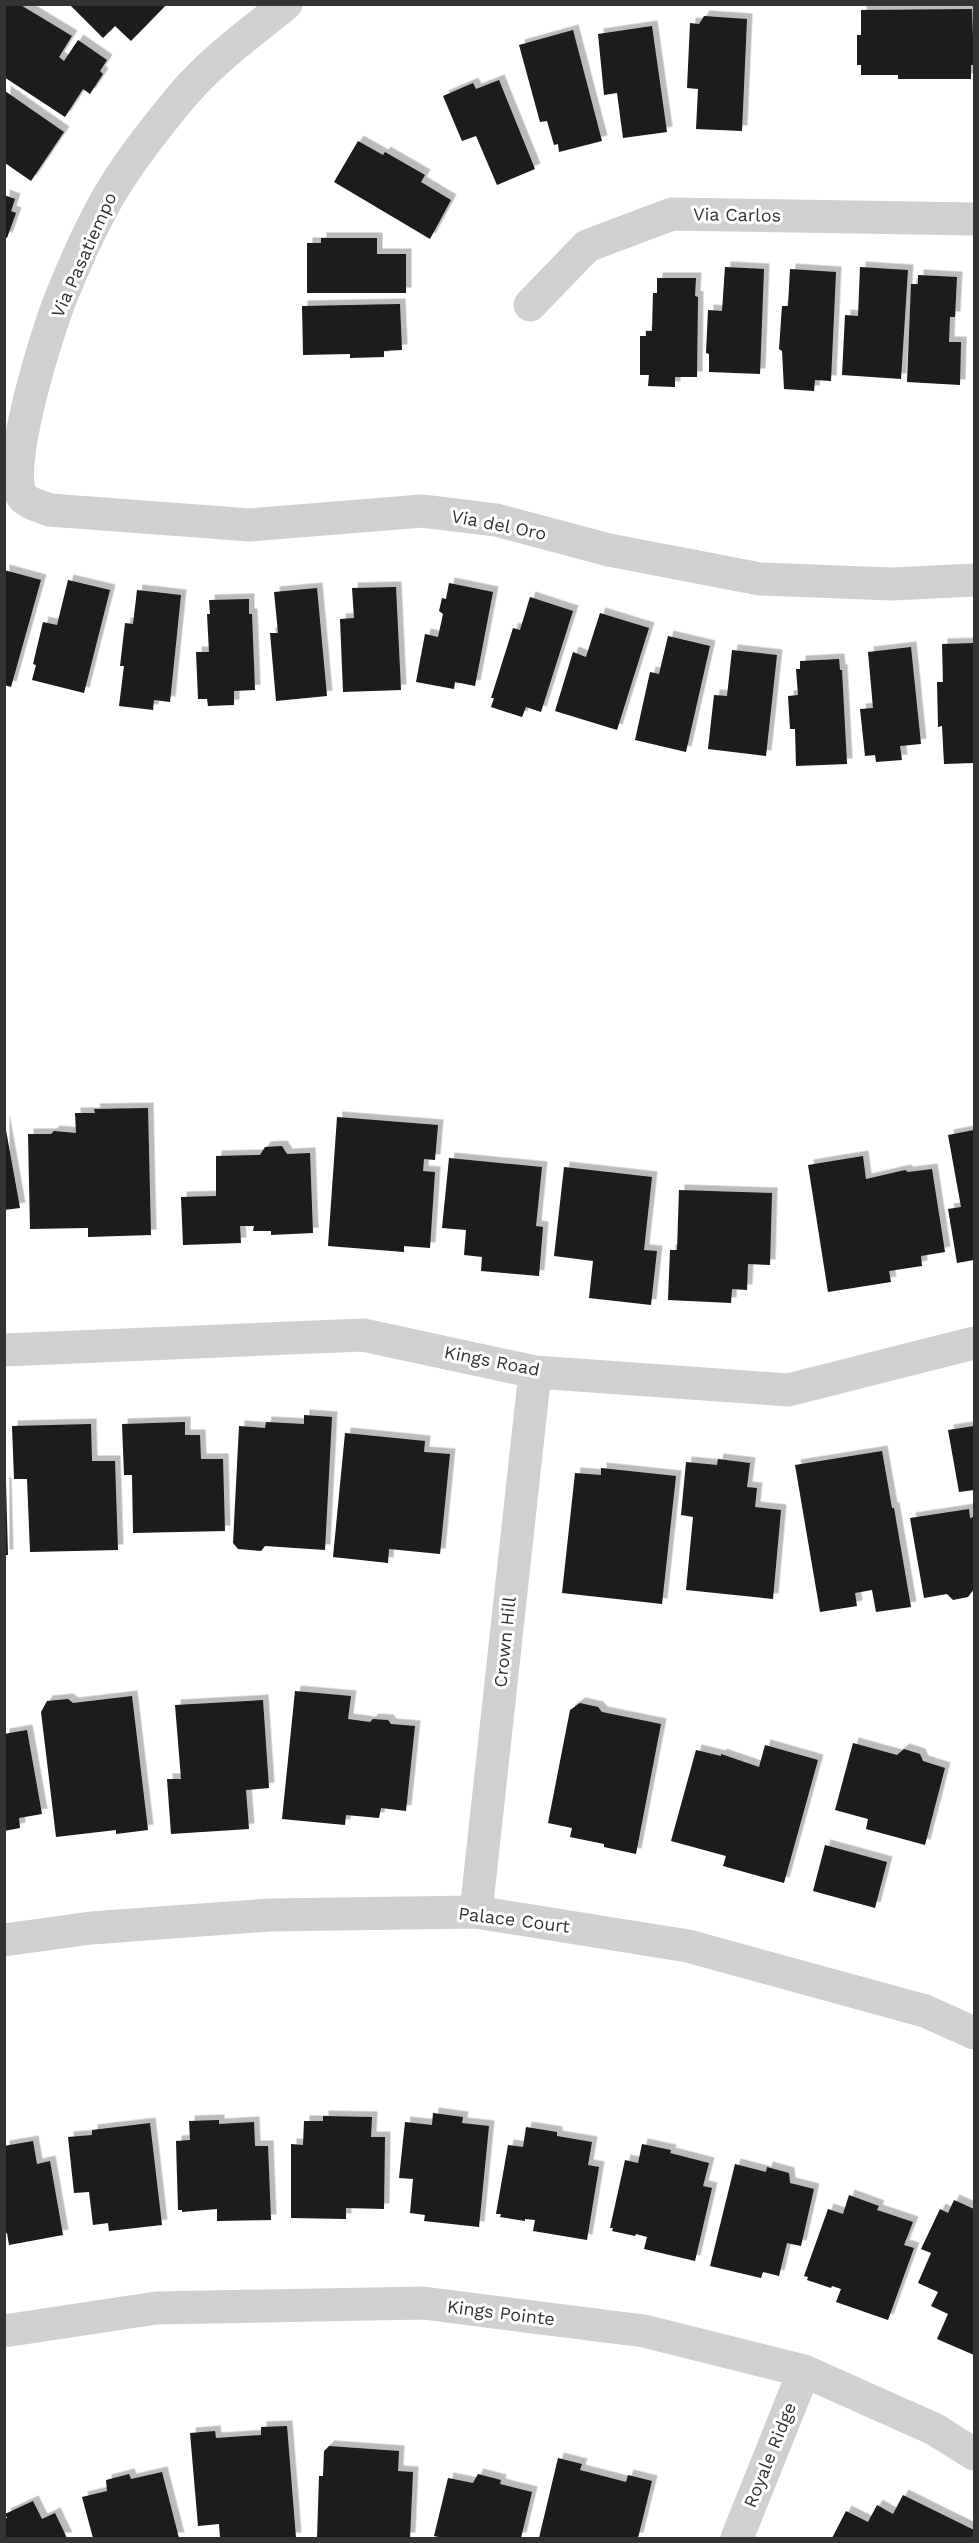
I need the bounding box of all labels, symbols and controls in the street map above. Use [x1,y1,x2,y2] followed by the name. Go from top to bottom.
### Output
[47,189,121,321] street label: Via Pasatiempo
[693,203,781,226] street label: Via Carlos
[450,505,548,544] street label: Via del Oro
[443,1341,542,1380] street label: Kings Road
[489,1595,520,1688] street label: Crown Hill
[457,1902,571,1937] street label: Palace Court
[446,2295,556,2330] street label: Kings Pointe
[739,2399,800,2510] street label: Royale Ridge

